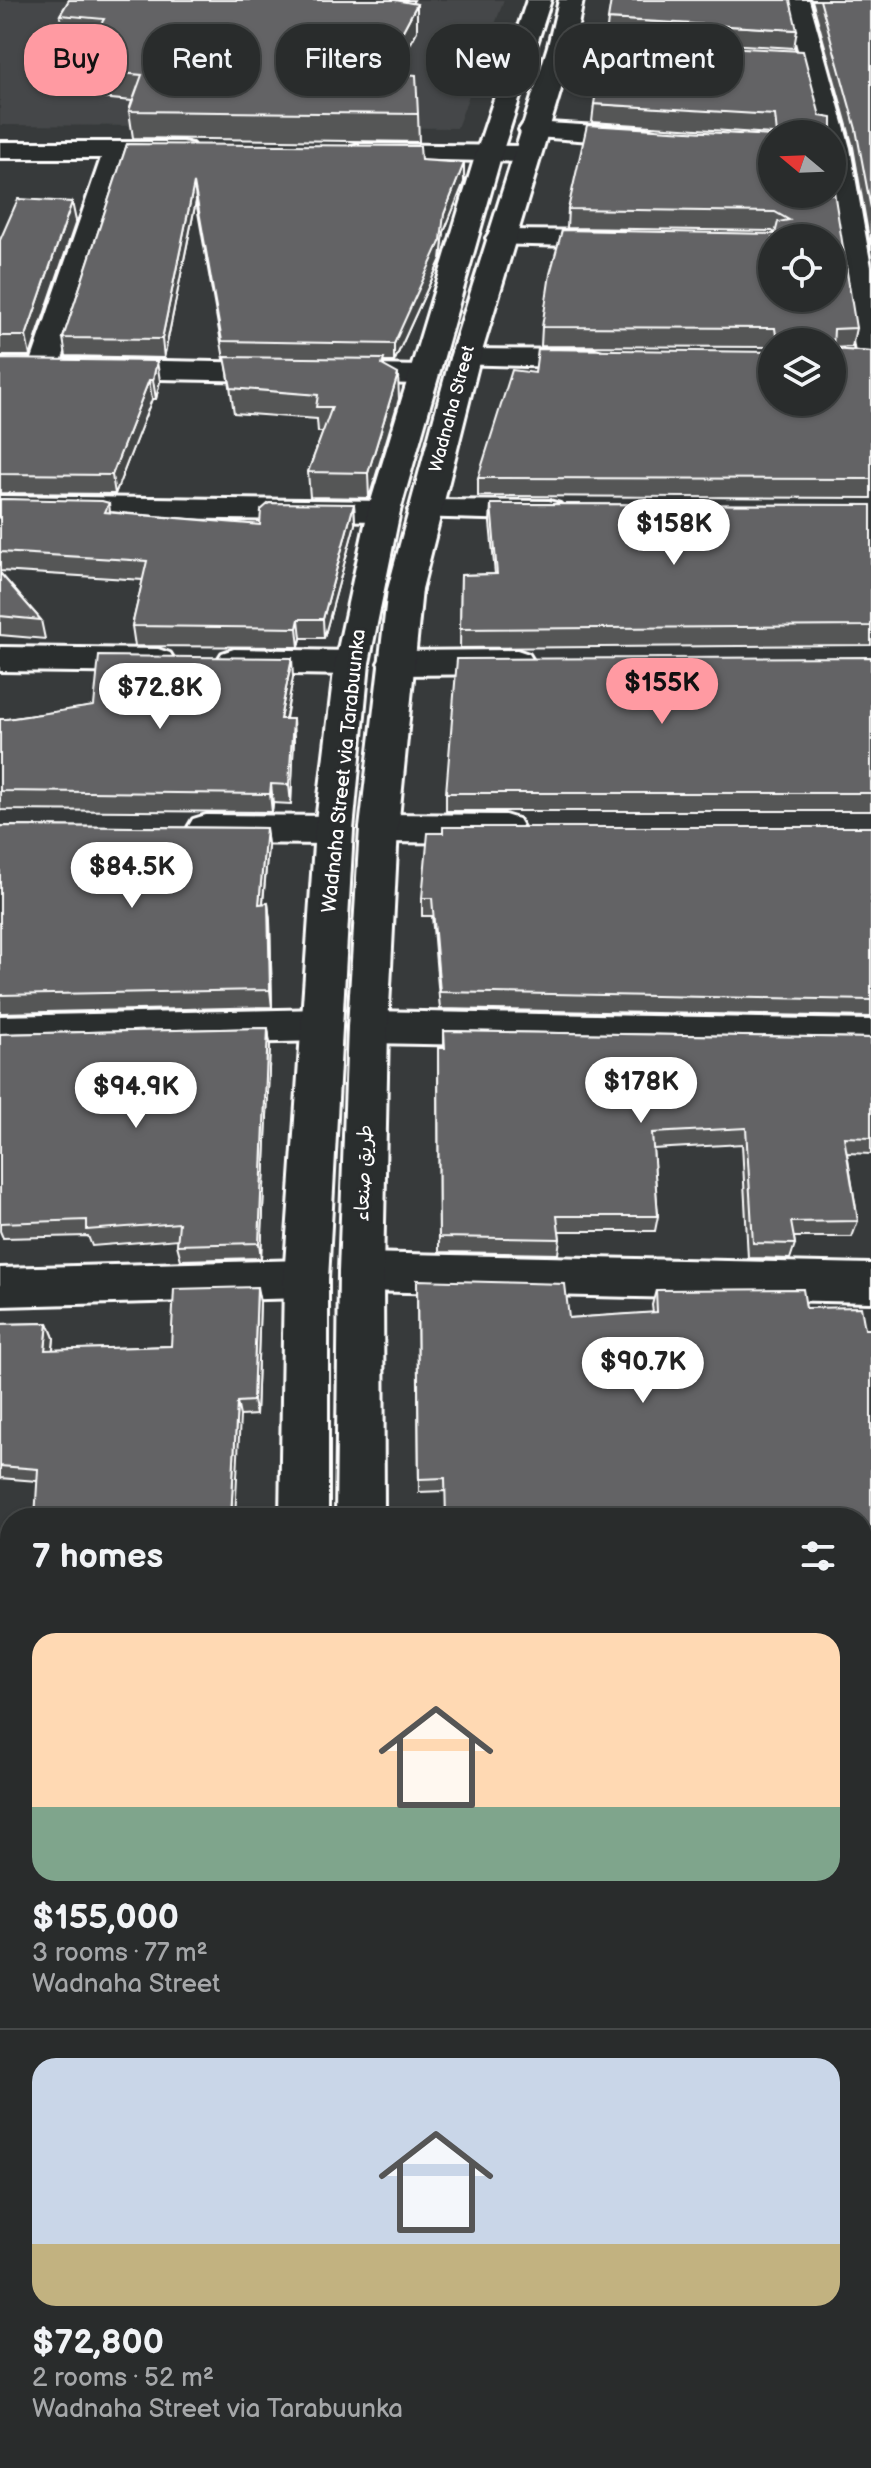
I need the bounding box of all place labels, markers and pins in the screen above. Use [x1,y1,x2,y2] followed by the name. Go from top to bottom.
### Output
[618,499,730,567] pin: $158K
[606,658,718,726] pin: $155K
[95,663,225,731] pin: $72.8K
[67,842,197,910] pin: $84.5K
[585,1057,697,1125] pin: $178K
[71,1062,201,1130] pin: $94.9K
[578,1337,708,1405] pin: $90.7K

